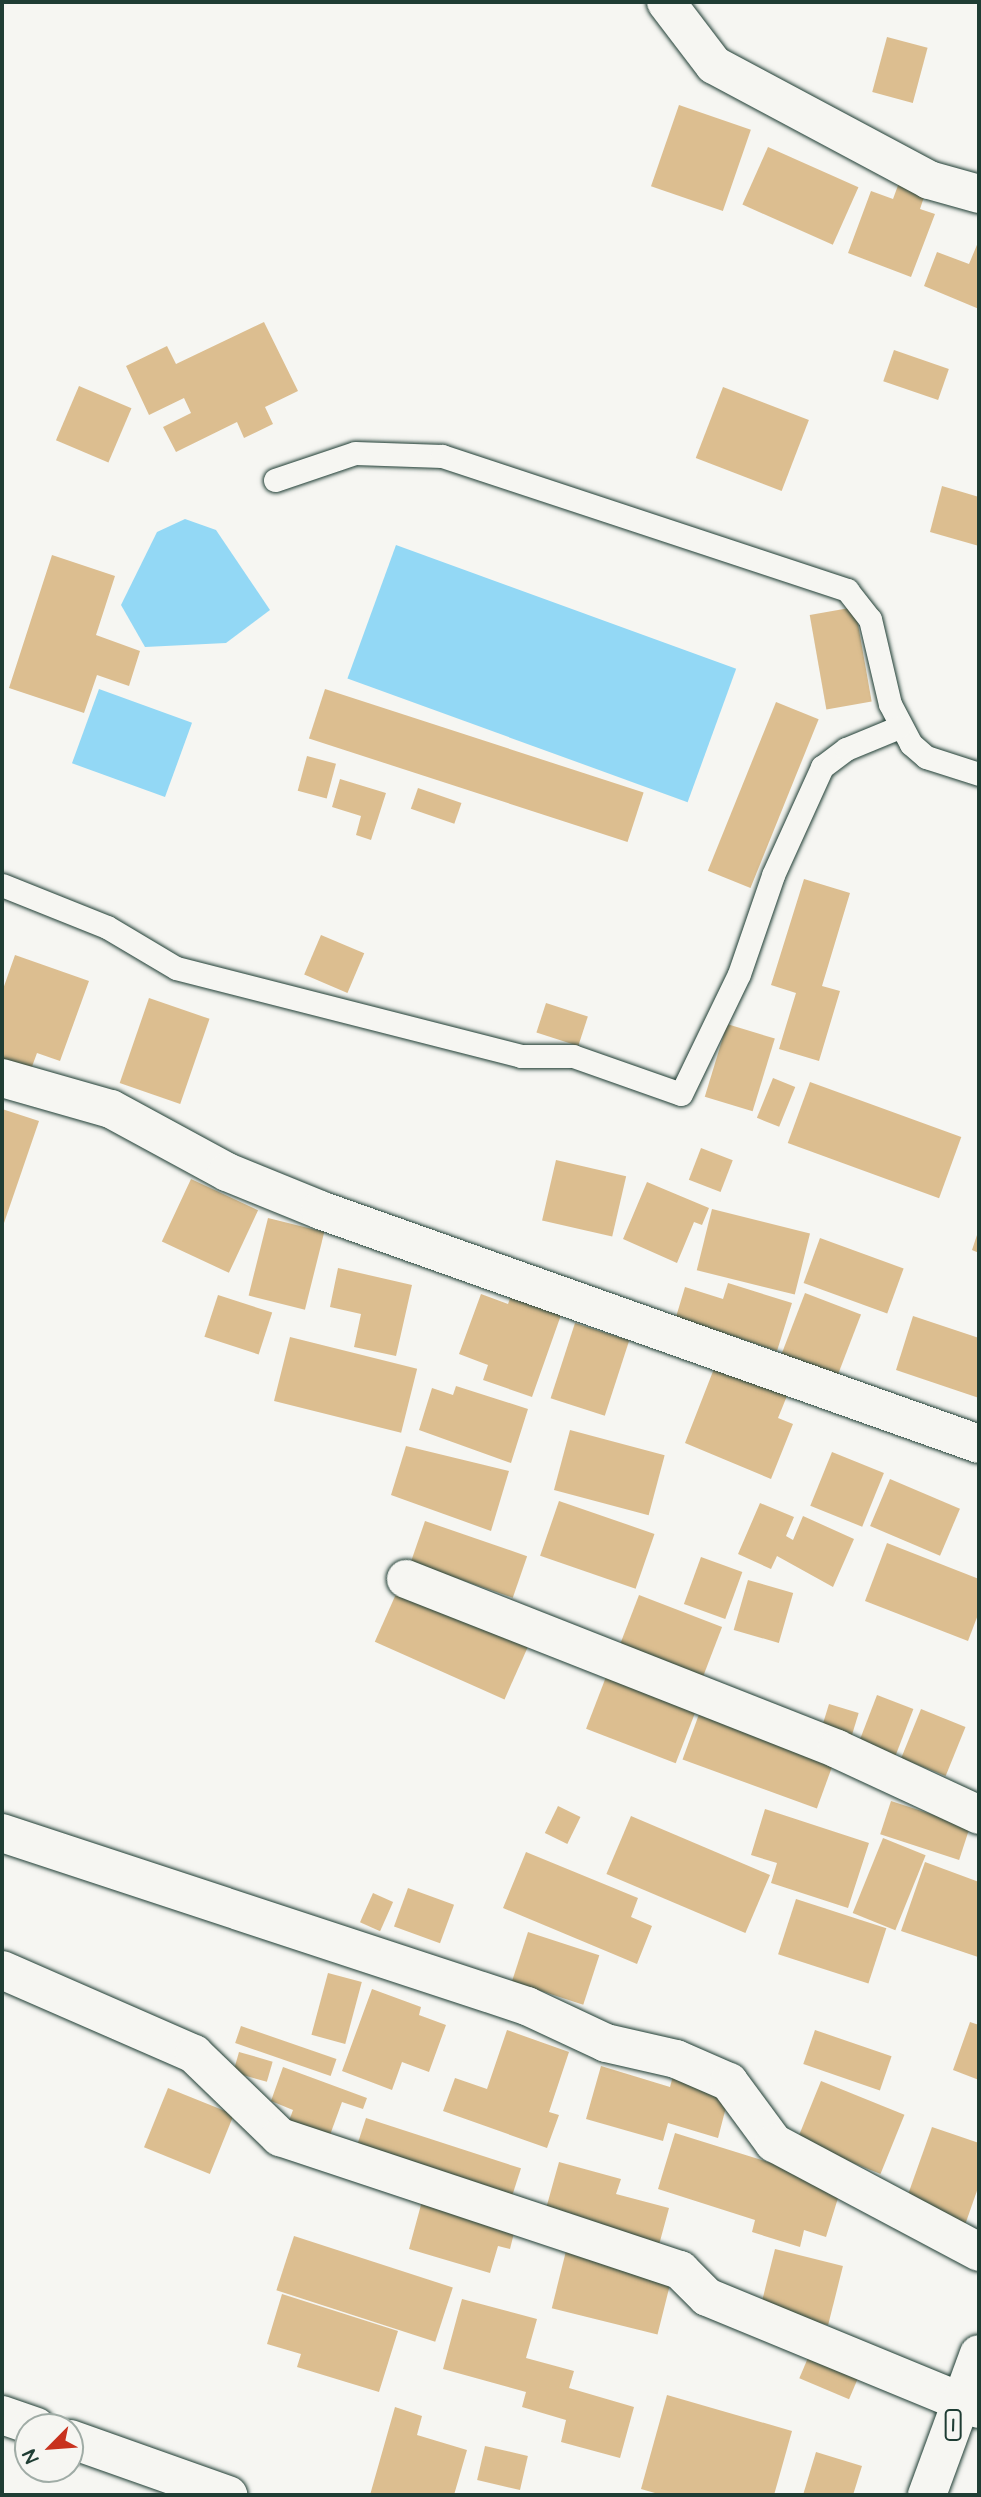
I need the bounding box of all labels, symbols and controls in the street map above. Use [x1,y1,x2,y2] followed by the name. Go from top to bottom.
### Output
[944,2408,962,2442] road number: 1
[14,2413,84,2483] north arrow
[17,2445,46,2467] text: N

